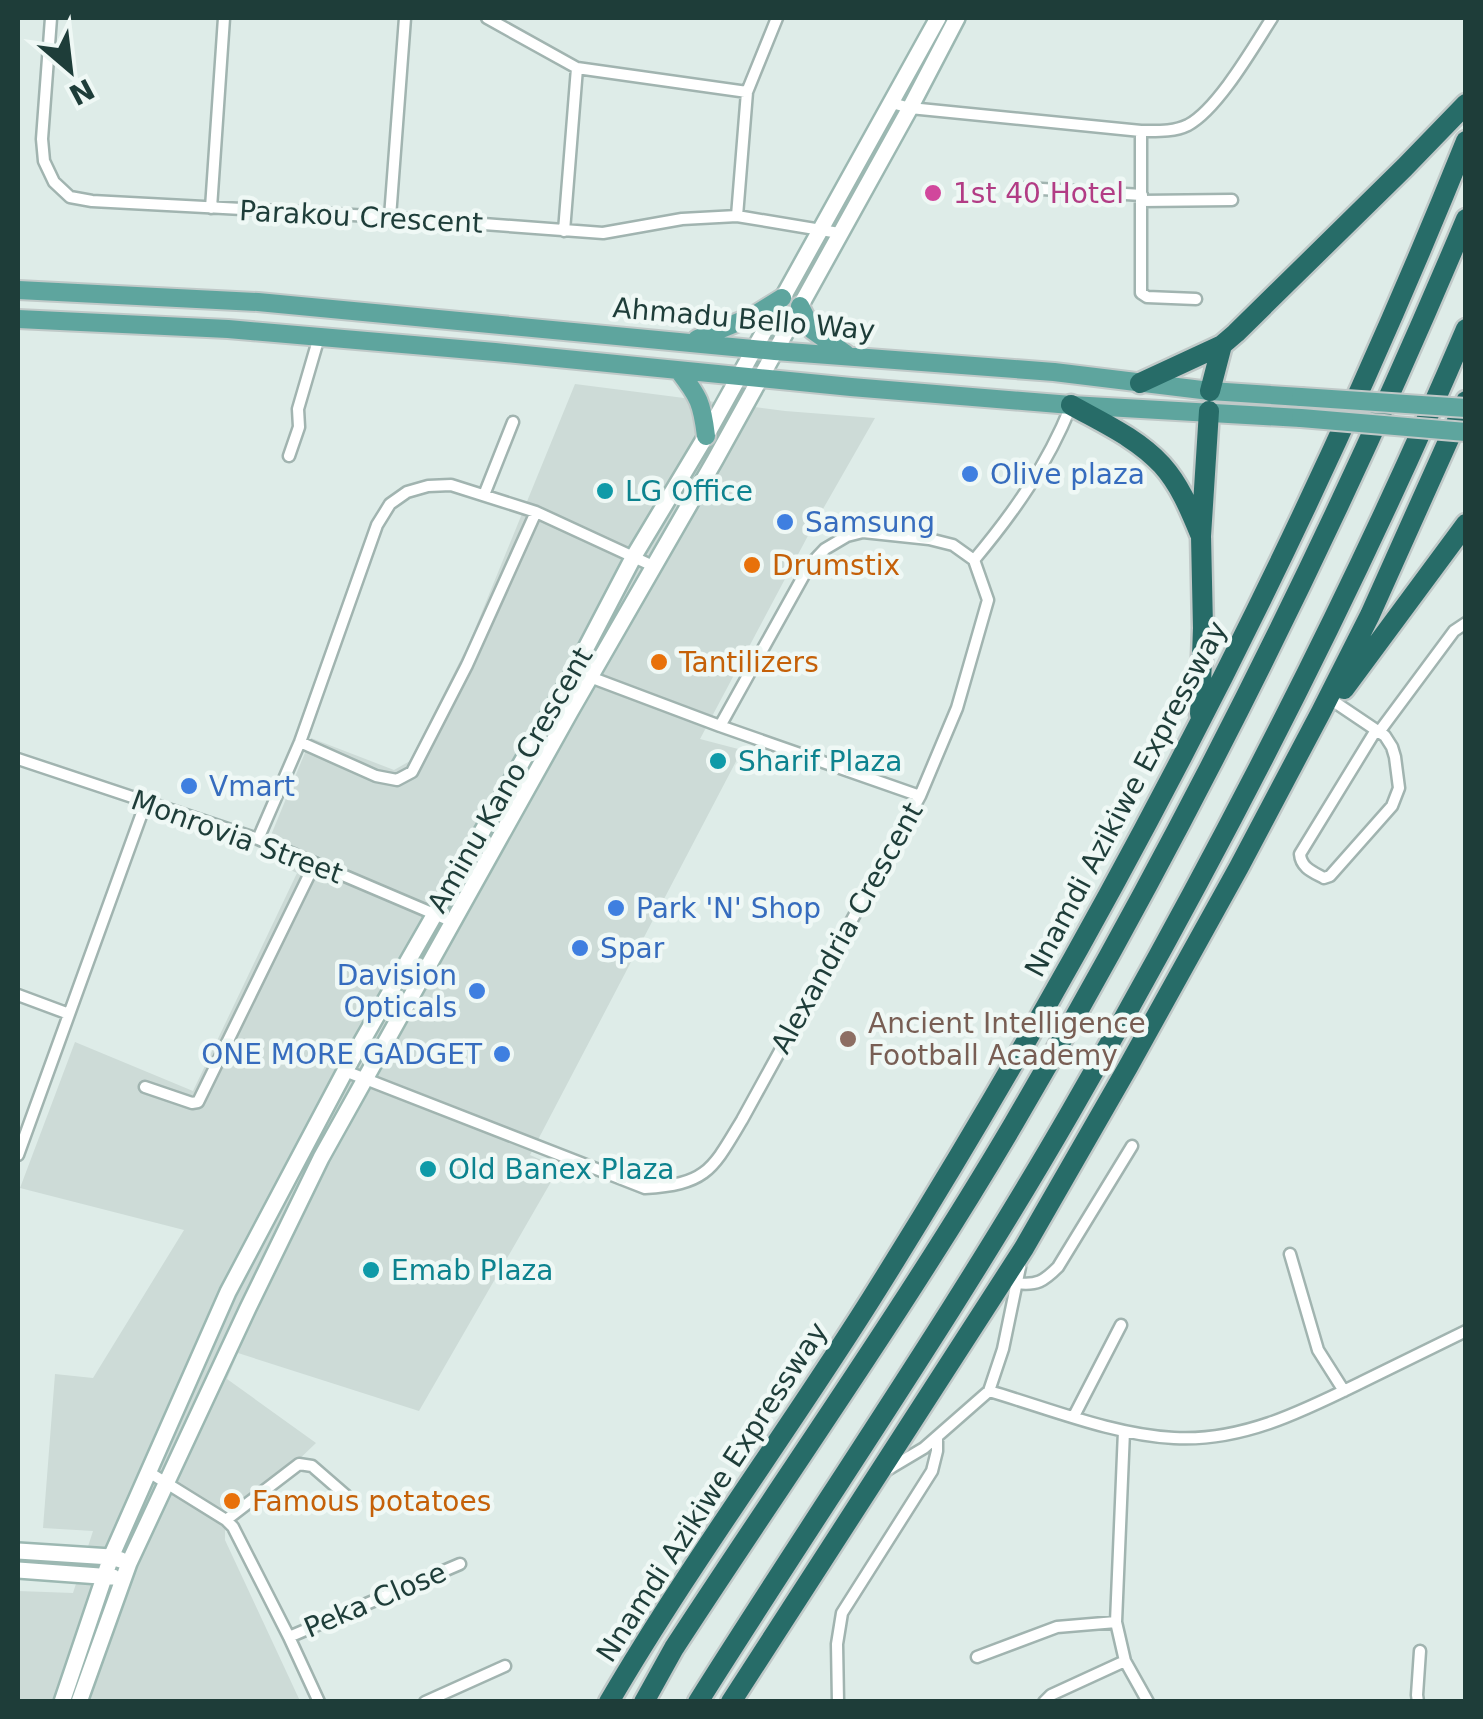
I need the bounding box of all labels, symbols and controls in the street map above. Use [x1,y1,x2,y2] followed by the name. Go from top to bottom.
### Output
[20,20,120,120] north arrow
[63,72,100,112] text: N
[953,177,1124,210] place label: 1st 40 Hotel
[922,182,944,204] marker: 1st 40 Hotel
[238,194,484,240] street label: Parakou Crescent
[611,291,877,347] street label: Ahmadu Bello Way
[990,458,1145,491] place label: Olive plaza
[959,463,981,485] marker: Olive plaza
[625,475,753,508] place label: LG Office
[594,480,616,502] marker: LG Office
[805,506,935,539] place label: Samsung
[774,511,796,533] marker: Samsung
[772,549,900,582] place label: Drumstix
[741,554,763,576] marker: Drumstix
[1018,615,1234,983] street label: Nnamdi Azikiwe Expressway
[420,641,600,919] street label: Aminu Kano Crescent
[678,646,819,679] place label: Tantilizers
[648,651,670,673] marker: Tantilizers
[738,745,902,778] place label: Sharif Plaza
[707,750,729,772] marker: Sharif Plaza
[209,770,295,803] place label: Vmart
[178,775,200,797] marker: Vmart
[127,783,347,891] street label: Monrovia Street
[764,797,930,1059] street label: Alexandria Crescent
[636,892,821,925] place label: Park 'N' Shop
[605,897,627,919] marker: Park 'N' Shop
[600,932,665,965] place label: Spar
[569,937,591,959] marker: Spar
[337,959,457,1024] place label: Davision Opticals
[466,980,488,1002] marker: Davision Opticals
[868,1007,1146,1072] place label: Ancient Intelligence Football Academy
[837,1028,859,1050] marker: Ancient Intelligence Football Academy
[201,1038,483,1071] place label: ONE MORE GADGET
[491,1043,513,1065] marker: ONE MORE GADGET
[448,1153,675,1186] place label: Old Banex Plaza
[417,1158,439,1180] marker: Old Banex Plaza
[391,1254,553,1287] place label: Emab Plaza
[360,1259,382,1281] marker: Emab Plaza
[590,1316,834,1668] street label: Nnamdi Azikiwe Expressway
[252,1485,491,1518] place label: Famous potatoes
[221,1490,243,1512] marker: Famous potatoes
[299,1555,451,1645] street label: Peka Close

